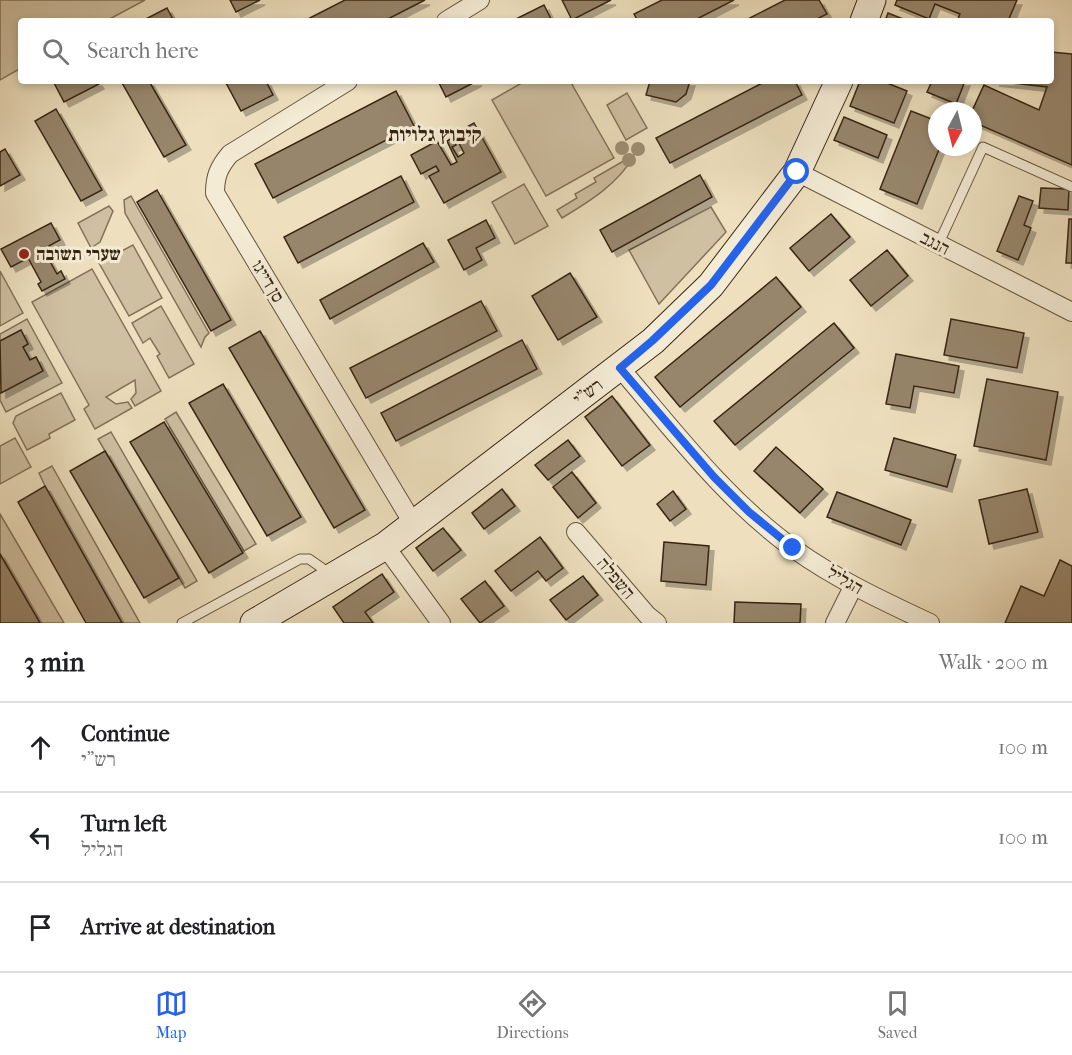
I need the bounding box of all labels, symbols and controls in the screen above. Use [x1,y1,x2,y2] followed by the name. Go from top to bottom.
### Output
[18,18,1054,84] search box
[39,35,72,68] icon: search
[87,38,199,64] text: Search here
[928,102,982,156] north arrow
[388,123,482,146] district label: קיבוץ גלויות
[783,158,809,184] route start
[916,227,953,260] street label: הנגב
[36,244,121,265] place label: שערי תשובה
[17,247,31,261] marker: שערי תשובה
[247,256,288,306] street label: סן דייגו
[569,375,607,410] street label: רש"י
[779,534,805,560] route end
[592,553,639,603] street label: השפלה
[823,562,866,599] street label: הגליל
[24,647,85,678] text: 3 min
[939,651,1048,674] text: Walk · 200 m
[81,721,170,747] text: Continue
[24,731,57,764] icon: ahead
[998,736,1048,759] text: 100 m
[81,748,116,771] text: רש"י
[81,811,167,837] text: Turn left
[24,821,57,854] icon: left
[998,826,1048,849] text: 100 m
[81,838,123,861] text: הגליל
[24,911,57,944] icon: arrive
[81,914,275,940] text: Arrive at destination
[155,987,188,1042] tab: Map
[497,987,569,1042] tab: Directions
[878,987,917,1042] tab: Saved

